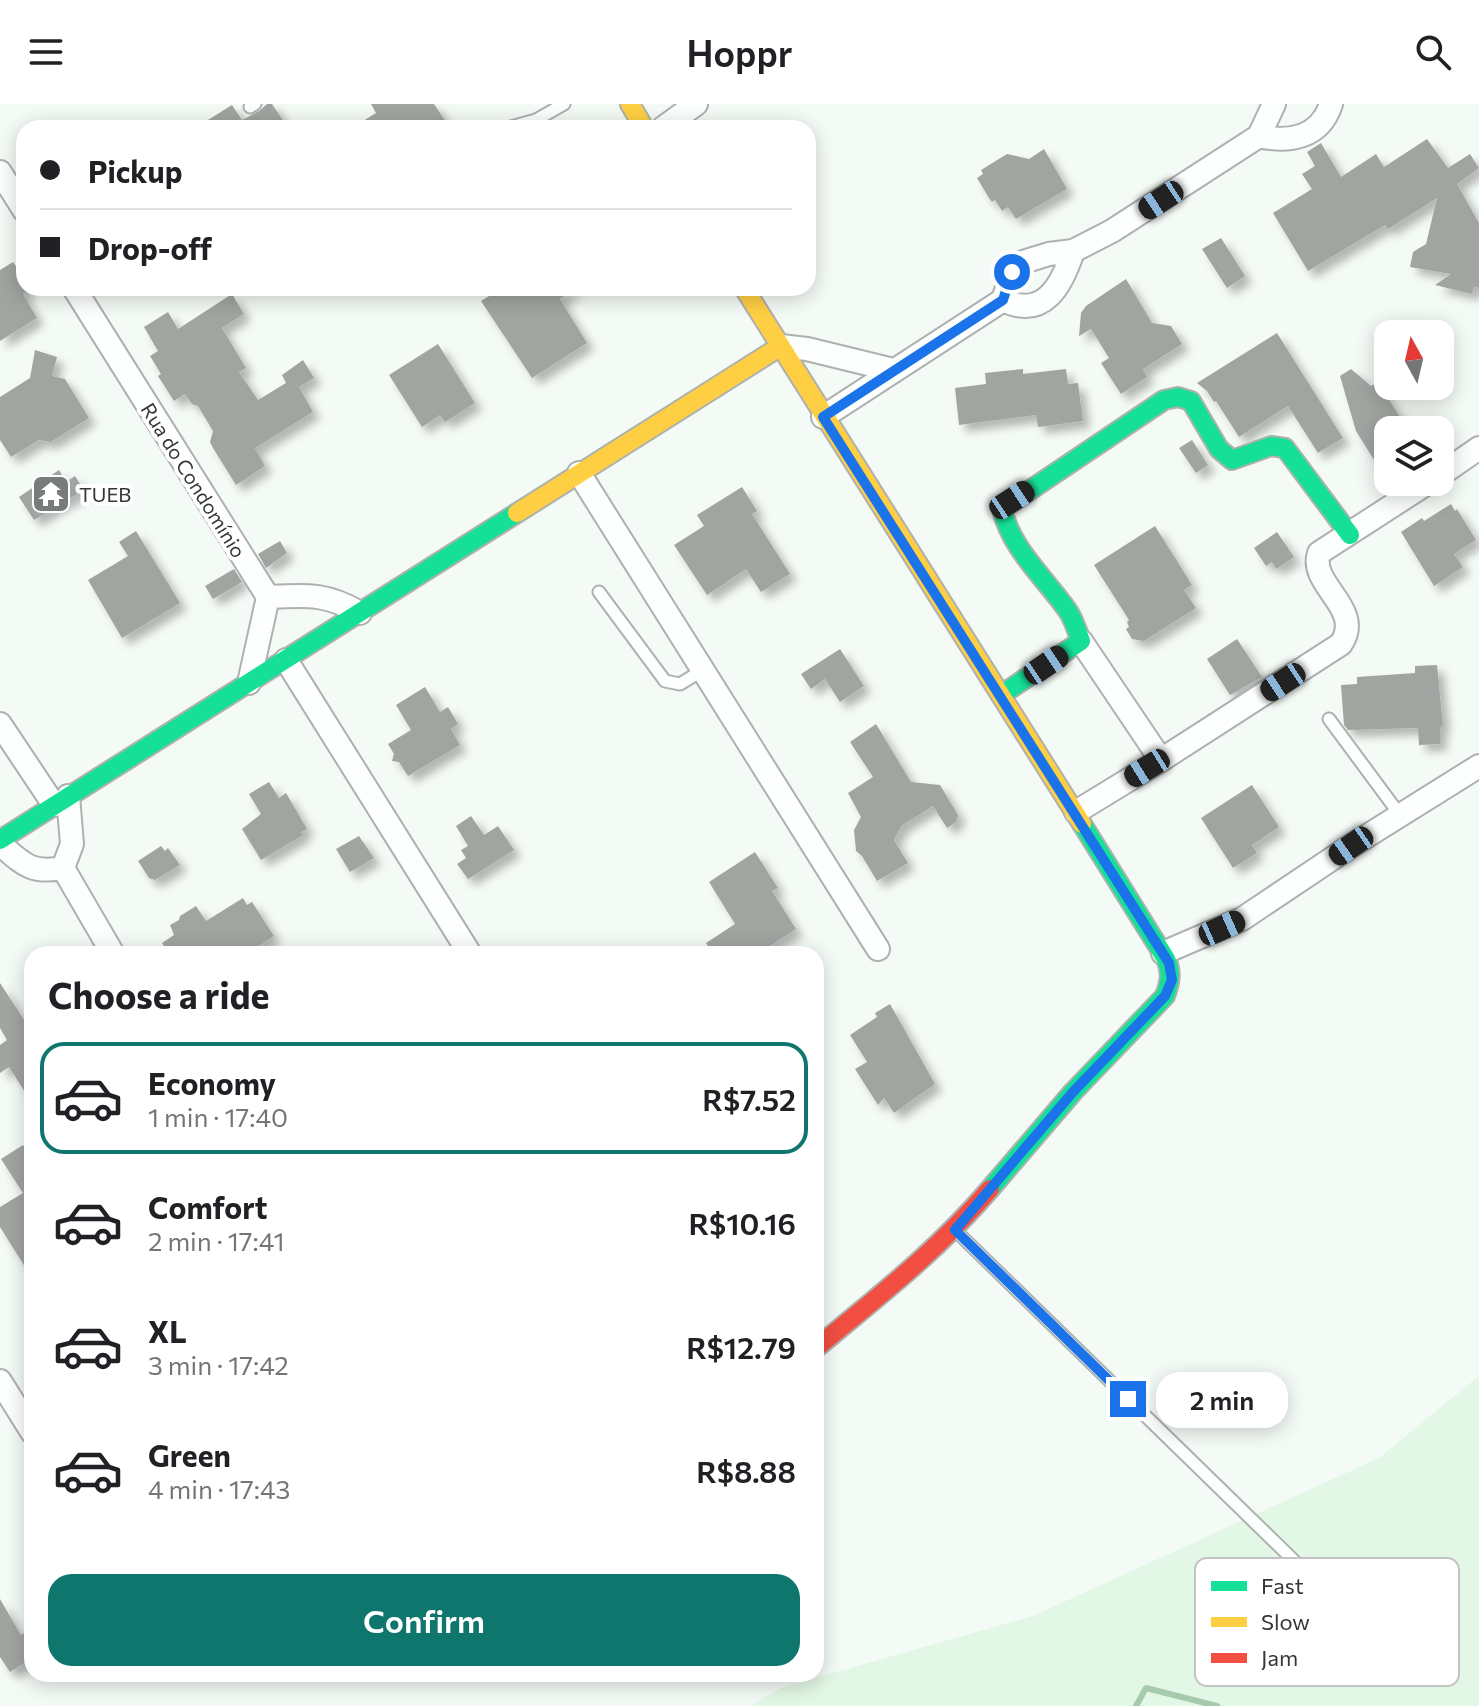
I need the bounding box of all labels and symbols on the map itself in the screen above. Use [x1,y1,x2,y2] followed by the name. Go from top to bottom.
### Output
[1134,177,1188,223] car
[994,254,1030,290] route start
[1374,320,1454,400] north arrow
[137,398,251,562] street label: Rua do Condomínio
[30,473,72,515] temple icon: TUEB
[985,477,1039,523] car
[79,482,131,506] place label: TUEB
[1019,642,1073,688] car
[1256,659,1310,705] car
[1120,745,1174,791] car
[1324,822,1378,870] car
[1195,907,1249,949] car
[1156,1371,1288,1427] callout: 2 min
[1110,1381,1146,1417] route end
[1195,1558,1459,1686] legend
[1261,1572,1304,1599] text: Fast
[1261,1608,1310,1635] text: Slow
[1261,1644,1298,1671] text: Jam

